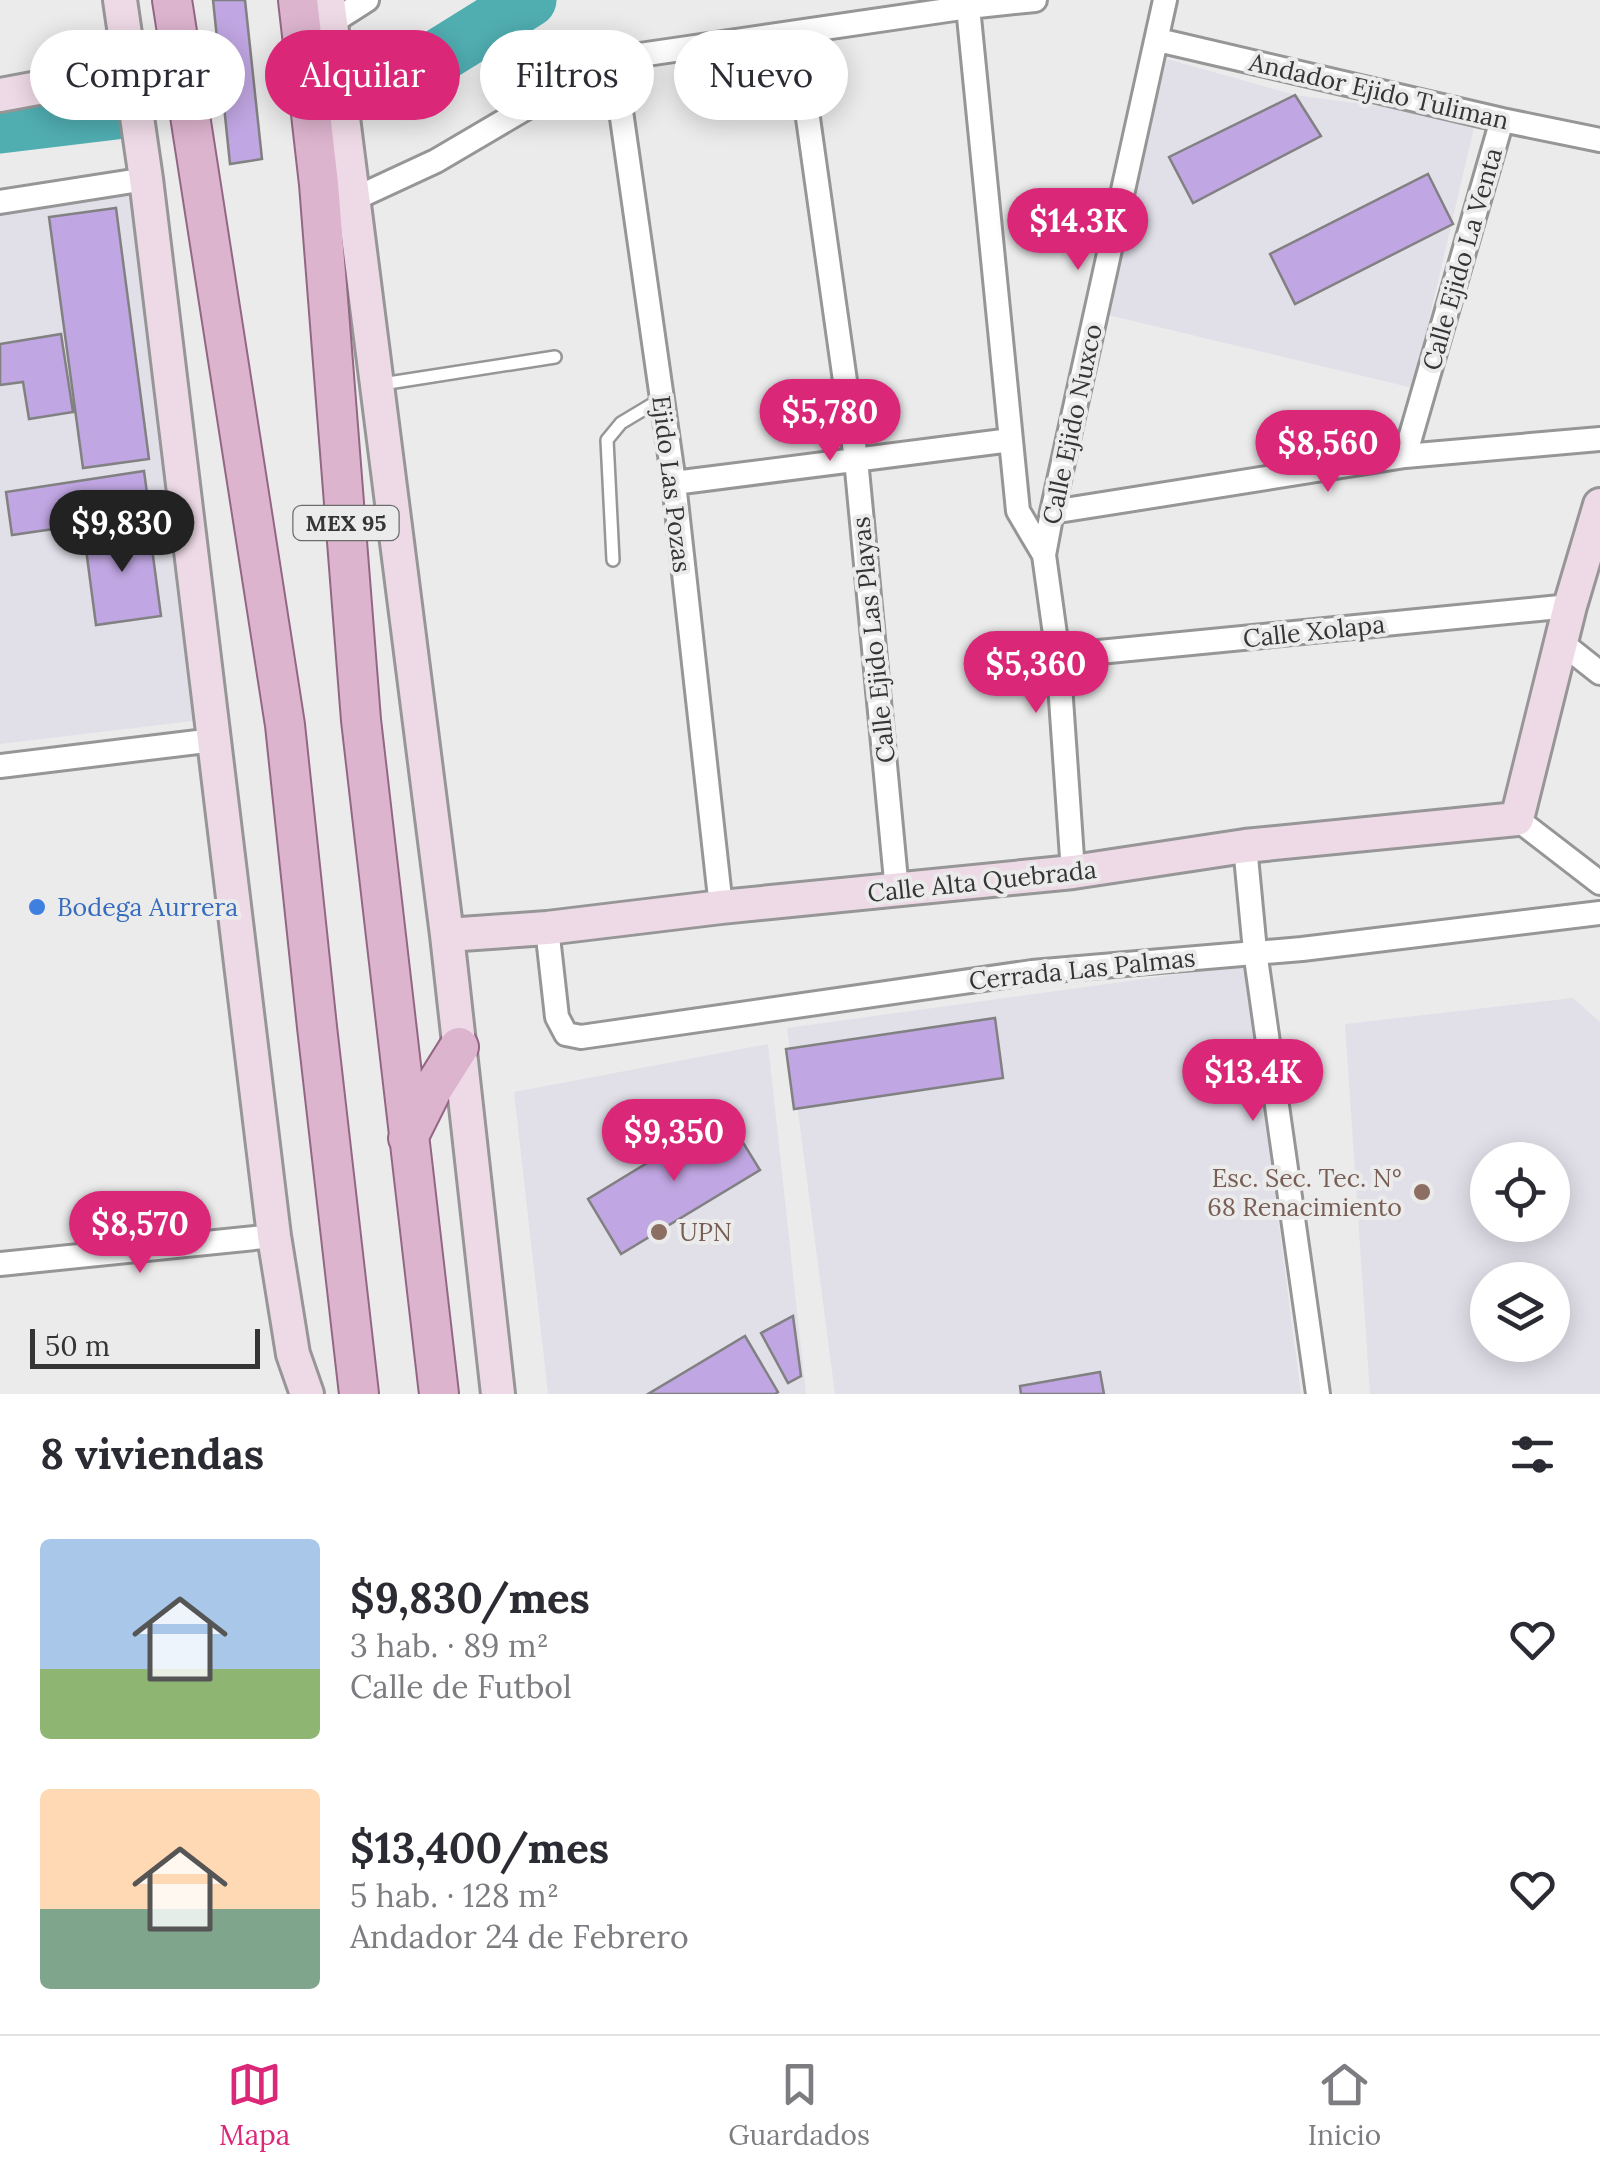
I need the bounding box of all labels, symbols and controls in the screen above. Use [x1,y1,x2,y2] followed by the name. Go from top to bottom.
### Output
[30,30,245,120] chip: Comprar
[265,30,460,120] chip: Alquilar
[480,30,654,120] chip: Filtros
[674,30,848,120] chip: Nuevo
[1245,45,1512,136] street label: Andador Ejido Tuliman
[1415,144,1509,374] street label: Calle Ejido La Venta
[997,188,1159,273] pin: $14.3K
[1029,200,1127,241] text: $14.3K
[1035,321,1109,527] street label: Calle Ejido Nuxco
[749,379,911,464] pin: $5,780
[782,391,878,432] text: $5,780
[645,394,699,574] street label: Ejido Las Pozas
[1247,410,1409,495] pin: $8,560
[1277,422,1379,463] text: $8,560
[41,490,203,575] pin: $9,830
[71,502,173,543] text: $9,830
[294,506,398,540] road number: MEX 95
[844,515,902,765] street label: Calle Ejido Las Playas
[1241,608,1387,654] street label: Calle Xolapa
[955,631,1117,716] pin: $5,360
[986,643,1086,684] text: $5,360
[866,853,1098,909] street label: Calle Alta Quebrada
[57,891,238,923] place label: Bodega Aurrera
[26,896,48,918] marker: Bodega Aurrera
[967,941,1197,997] street label: Cerrada Las Palmas
[1172,1039,1334,1124] pin: $13.4K
[1204,1051,1302,1092] text: $13.4K
[593,1099,755,1184] pin: $9,350
[624,1111,724,1152] text: $9,350
[1470,1142,1570,1362] map controls
[1470,1142,1570,1242] button: locate
[1207,1162,1402,1223] place label: Esc. Sec. Tec. N° 68 Renacimiento
[1411,1181,1433,1203] marker: Esc. Sec. Tec. N° 68 Renacimiento
[59,1191,221,1276] pin: $8,570
[91,1203,189,1244] text: $8,570
[679,1216,732,1248] place label: UPN
[648,1221,670,1243] marker: UPN
[1470,1262,1570,1362] button: layers
[30,1324,260,1368] scale bar
[45,1328,110,1364] text: 50 m
[40,1427,264,1481] text: 8 viviendas
[1505,1427,1560,1482] icon: filters
[350,1571,590,1625] text: $9,830/mes
[120,1579,240,1699] icon: home
[1505,1612,1560,1667] icon: heart
[350,1625,549,1666] text: 3 hab. · 89 m²
[350,1666,572,1707] text: Calle de Futbol
[350,1821,609,1875] text: $13,400/mes
[120,1829,240,1949] icon: home
[1505,1862,1560,1917] icon: heart
[350,1875,559,1916] text: 5 hab. · 128 m²
[350,1916,689,1957] text: Andador 24 de Febrero
[219,2057,290,2153] tab: Mapa
[728,2057,870,2153] tab: Guardados
[1308,2057,1381,2153] tab: Inicio

